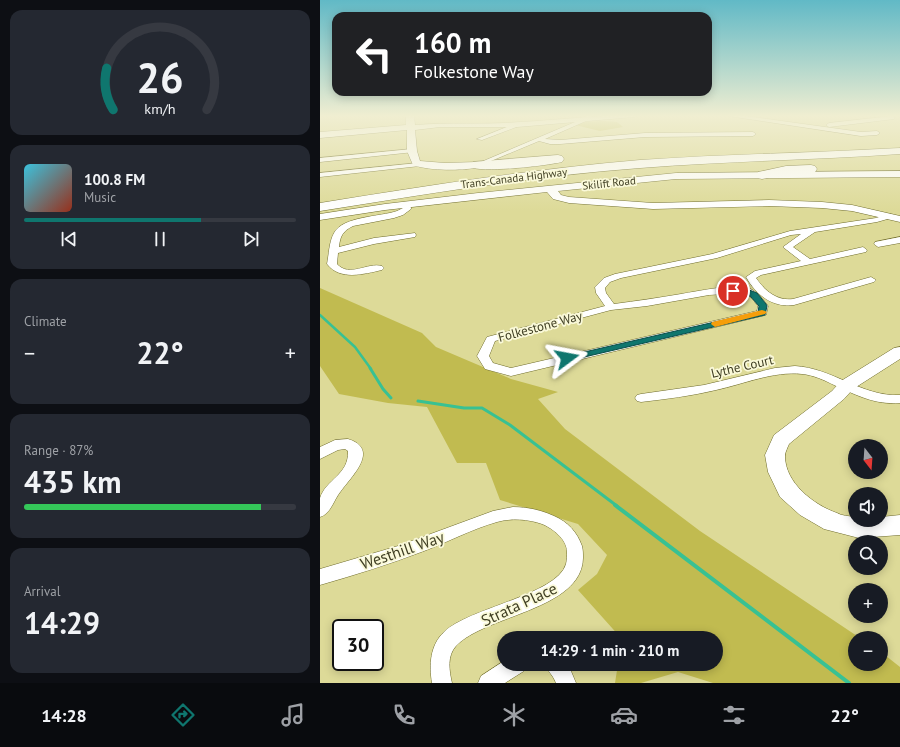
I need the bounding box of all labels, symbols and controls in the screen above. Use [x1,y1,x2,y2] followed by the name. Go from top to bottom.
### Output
[414,24,491,61] text: 160 m
[348,28,400,80] icon: left
[136,51,184,104] text: 26
[414,60,534,83] text: Folkestone Way
[144,99,176,118] text: km/h
[460,164,569,191] street label: Trans-Canada Highway
[84,170,145,189] text: 100.8 FM
[582,173,636,193] street label: Skilift Road
[84,189,116,206] text: Music
[58,228,80,250] icon: previous
[149,228,171,250] icon: pause
[240,228,262,250] icon: next
[716,274,750,308] pin
[722,280,744,302] icon: arrive
[496,307,584,346] street label: Folkestone Way
[24,313,67,330] text: Climate
[136,333,184,372] text: 22°
[546,337,588,379] position arrow
[24,339,35,367] text: −
[285,339,296,367] text: +
[709,351,775,382] street label: Lythe Court
[848,439,888,479] north arrow
[848,439,888,671] map controls
[24,442,93,459] text: Range · 87%
[24,462,122,501] text: 435 km
[848,487,888,527] button: sound
[358,526,447,574] street label: Westhill Way
[848,535,888,575] button: search
[478,578,560,630] street label: Strata Place
[24,583,60,600] text: Arrival
[848,583,888,623] button: +
[24,603,100,642] text: 14:29
[332,619,384,671] speed limit sign: 30
[848,631,888,671] button: −
[541,641,679,660] text: 14:29 · 1 min · 210 m
[169,701,197,729] icon: directions
[279,701,307,729] icon: music
[390,701,418,729] icon: phone
[500,701,528,729] icon: climate
[610,701,638,729] icon: car
[720,701,748,729] icon: filters
[41,704,87,727] text: 14:28
[831,704,859,727] text: 22°

